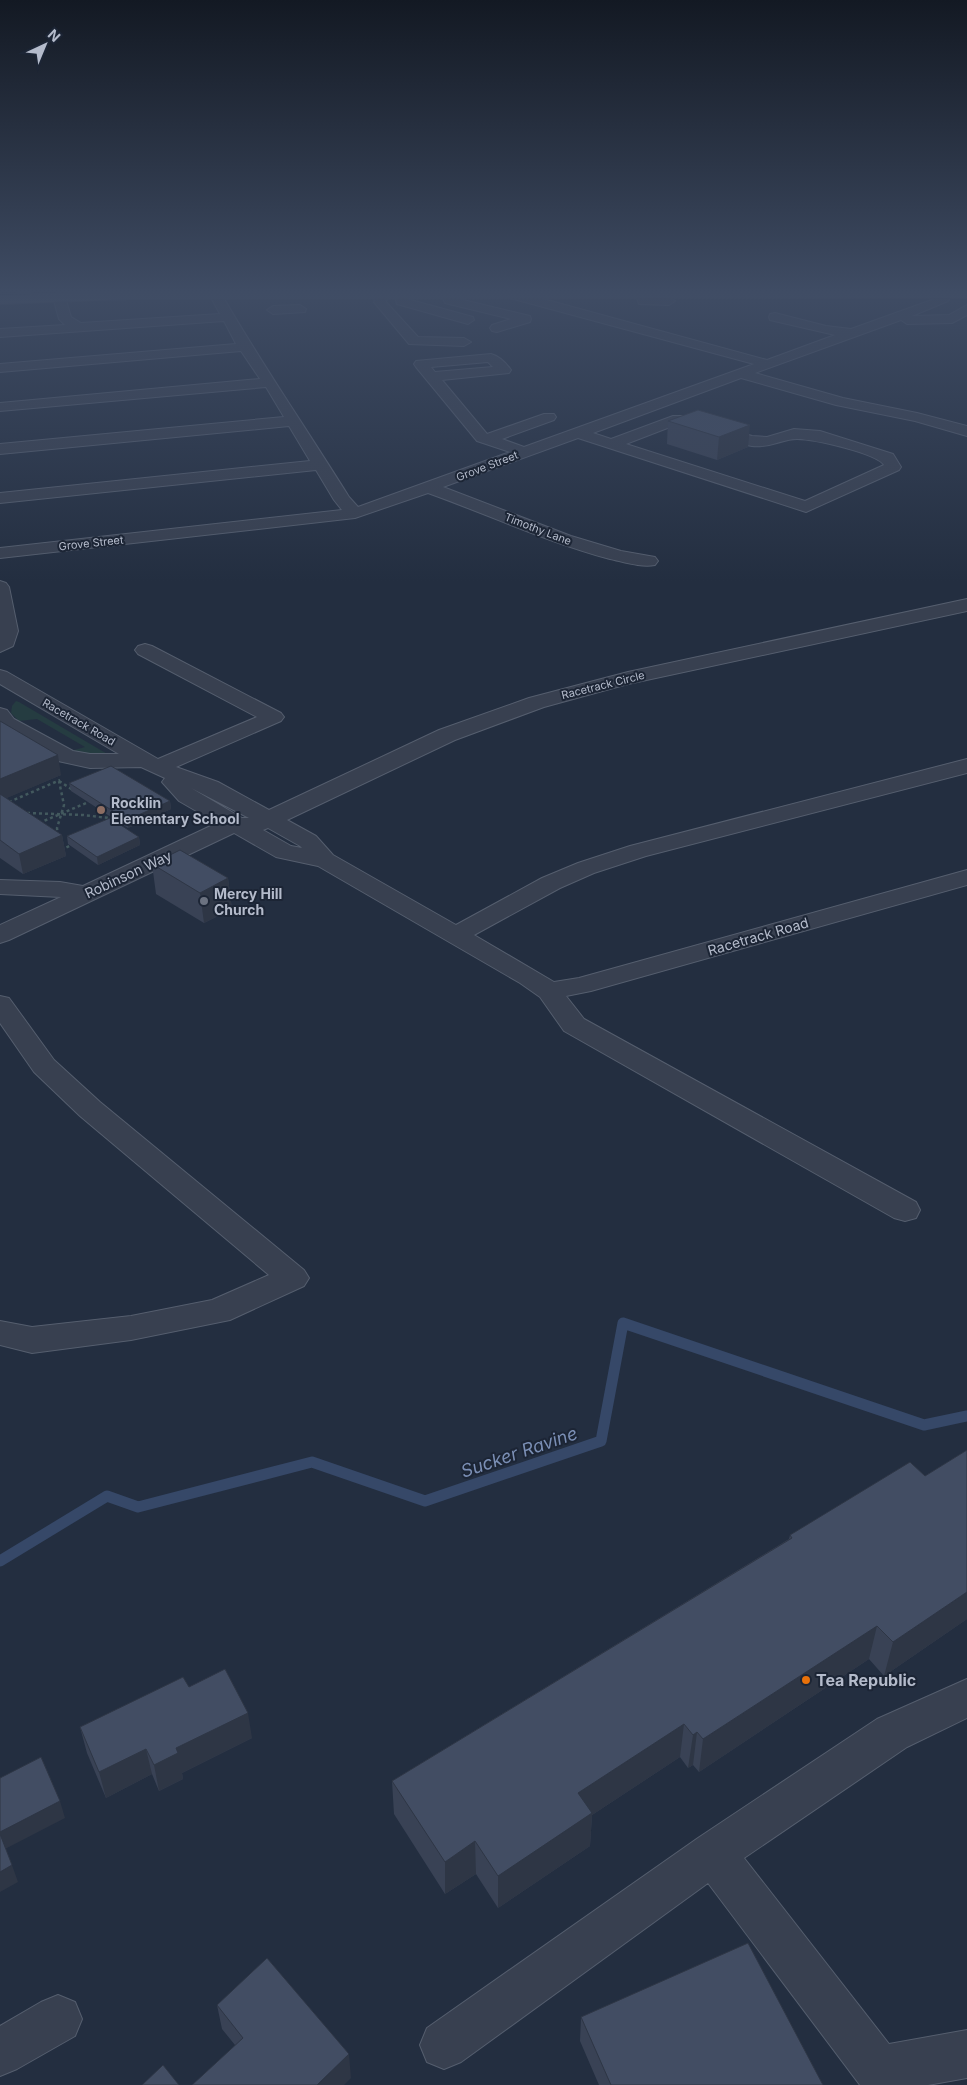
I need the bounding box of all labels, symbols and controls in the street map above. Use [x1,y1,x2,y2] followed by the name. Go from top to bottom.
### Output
[20,20,70,70] north arrow
[45,25,64,45] text: N
[454,448,520,484] street label: Grove Street
[503,510,573,548] street label: Timothy Lane
[58,533,124,553] street label: Grove Street
[560,668,646,702] street label: Racetrack Circle
[40,695,118,749] street label: Racetrack Road
[111,794,240,827] place label: Rocklin Elementary School
[95,804,107,816] marker: Rocklin Elementary School
[82,846,174,902] street label: Robinson Way
[214,885,282,918] place label: Mercy Hill Church
[198,895,210,907] marker: Mercy Hill Church
[706,913,810,959] street label: Racetrack Road
[458,1422,580,1482] water label: Sucker Ravine
[816,1670,916,1690] place label: Tea Republic
[800,1674,812,1686] marker: Tea Republic

